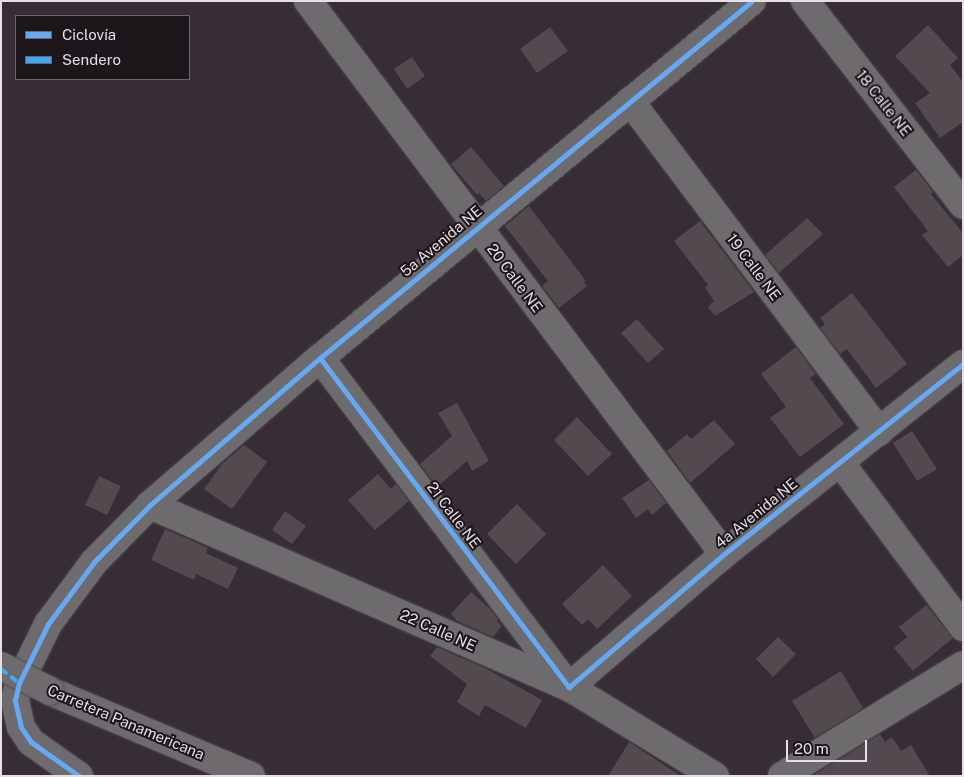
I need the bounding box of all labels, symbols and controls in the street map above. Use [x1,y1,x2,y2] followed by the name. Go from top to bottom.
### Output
[15,15,190,80] legend
[62,26,116,43] text: Ciclovía
[62,51,121,68] text: Sendero
[853,66,915,140] street label: 18 Calle NE
[396,202,486,280] street label: 5a Avenida NE
[723,230,785,304] street label: 19 Calle NE
[483,240,547,316] street label: 20 Calle NE
[711,474,801,552] street label: 4a Avenida NE
[423,478,485,552] street label: 21 Calle NE
[397,605,479,655] street label: 22 Calle NE
[45,681,207,763] street label: Carretera Panamericana
[789,730,870,762] scale bar
[794,740,829,757] text: 20 m

